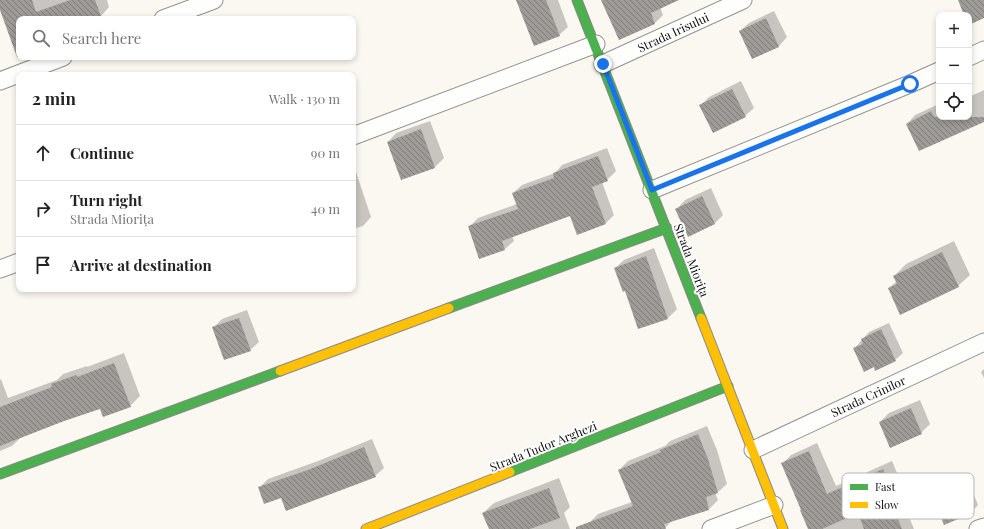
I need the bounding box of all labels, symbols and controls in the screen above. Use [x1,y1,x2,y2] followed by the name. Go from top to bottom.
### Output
[635,8,712,56] street label: Strada Irisului
[936,12,972,120] map controls
[936,12,972,48] button: +
[16,16,356,60] search box
[30,27,52,49] icon: search
[62,28,141,48] text: Search here
[936,48,972,84] button: −
[594,55,612,73] route end
[901,75,919,93] route start
[936,84,972,120] button: locate
[32,87,76,109] text: 2 min
[269,90,340,107] text: Walk · 130 m
[32,142,54,164] icon: ahead
[70,143,134,163] text: Continue
[311,144,340,161] text: 90 m
[70,190,143,210] text: Turn right
[32,198,54,220] icon: right
[311,200,340,217] text: 40 m
[70,210,154,227] text: Strada Miorița
[671,221,713,299] street label: Strada Miorița
[32,254,54,276] icon: arrive
[70,255,212,275] text: Arrive at destination
[828,371,909,420] street label: Strada Crinilor
[487,417,599,475] street label: Strada Tudor Arghezi
[842,473,974,519] legend
[875,479,895,494] text: Fast
[875,497,899,512] text: Slow

